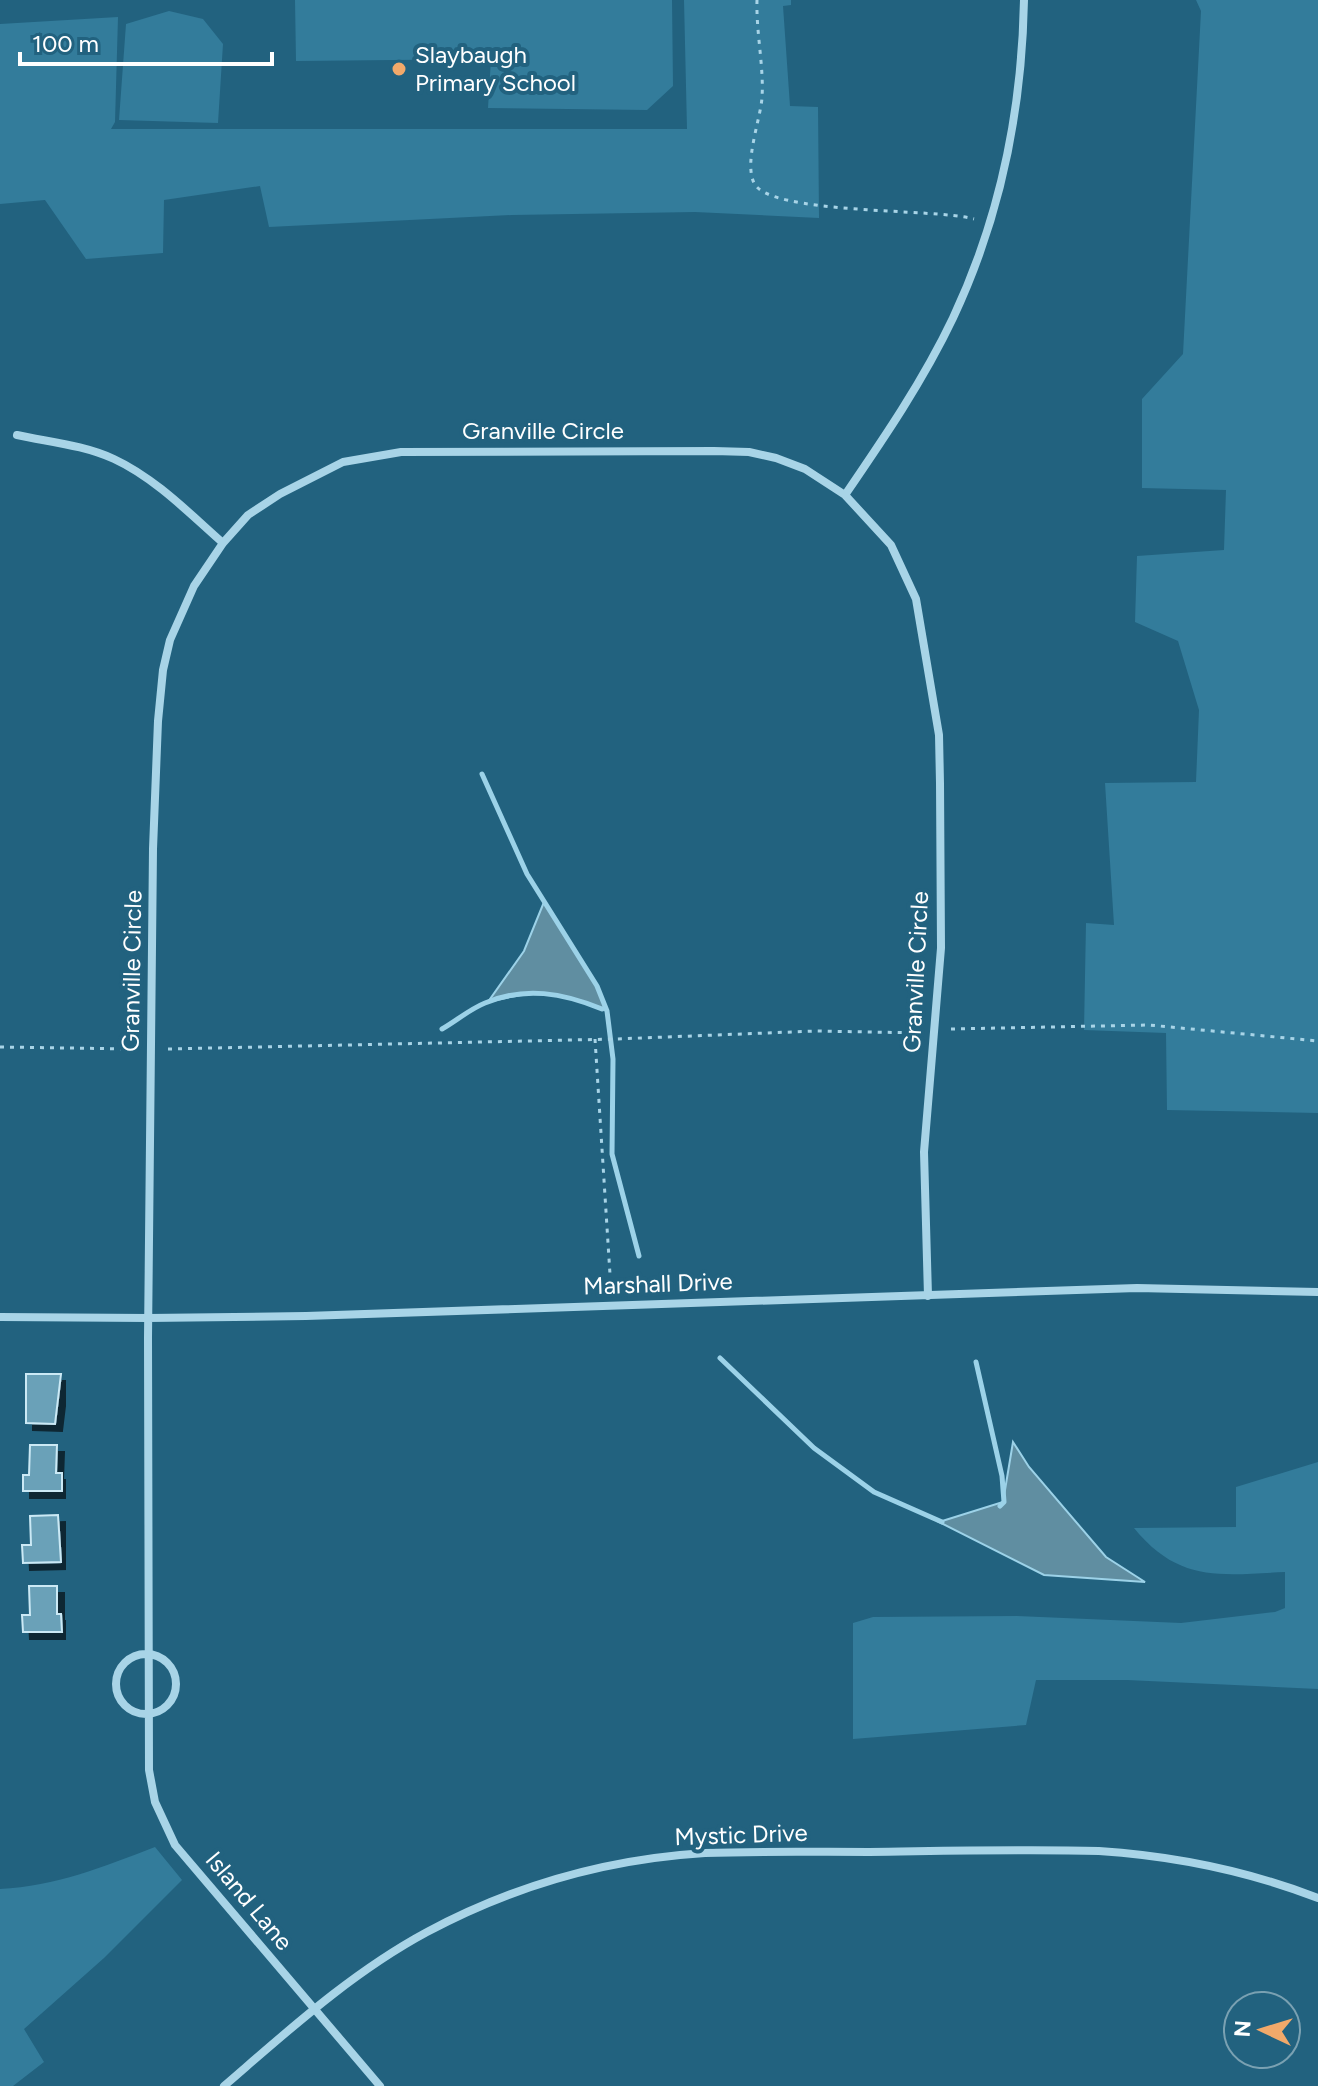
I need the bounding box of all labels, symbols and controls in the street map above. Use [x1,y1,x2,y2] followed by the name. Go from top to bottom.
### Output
[20,16,272,66] scale bar
[32,29,99,58] text: 100 m
[415,40,576,97] place label: Slaybaugh Primary School
[390,60,408,78] marker: Slaybaugh Primary School
[462,416,624,445] street label: Granville Circle
[116,890,147,1052] street label: Granville Circle
[897,890,934,1054] street label: Granville Circle
[583,1266,733,1301] street label: Marshall Drive
[674,1818,808,1851] street label: Mystic Drive
[200,1845,299,1956] street label: Island Lane
[1222,1990,1302,2070] north arrow
[1228,2019,1257,2038] text: N

